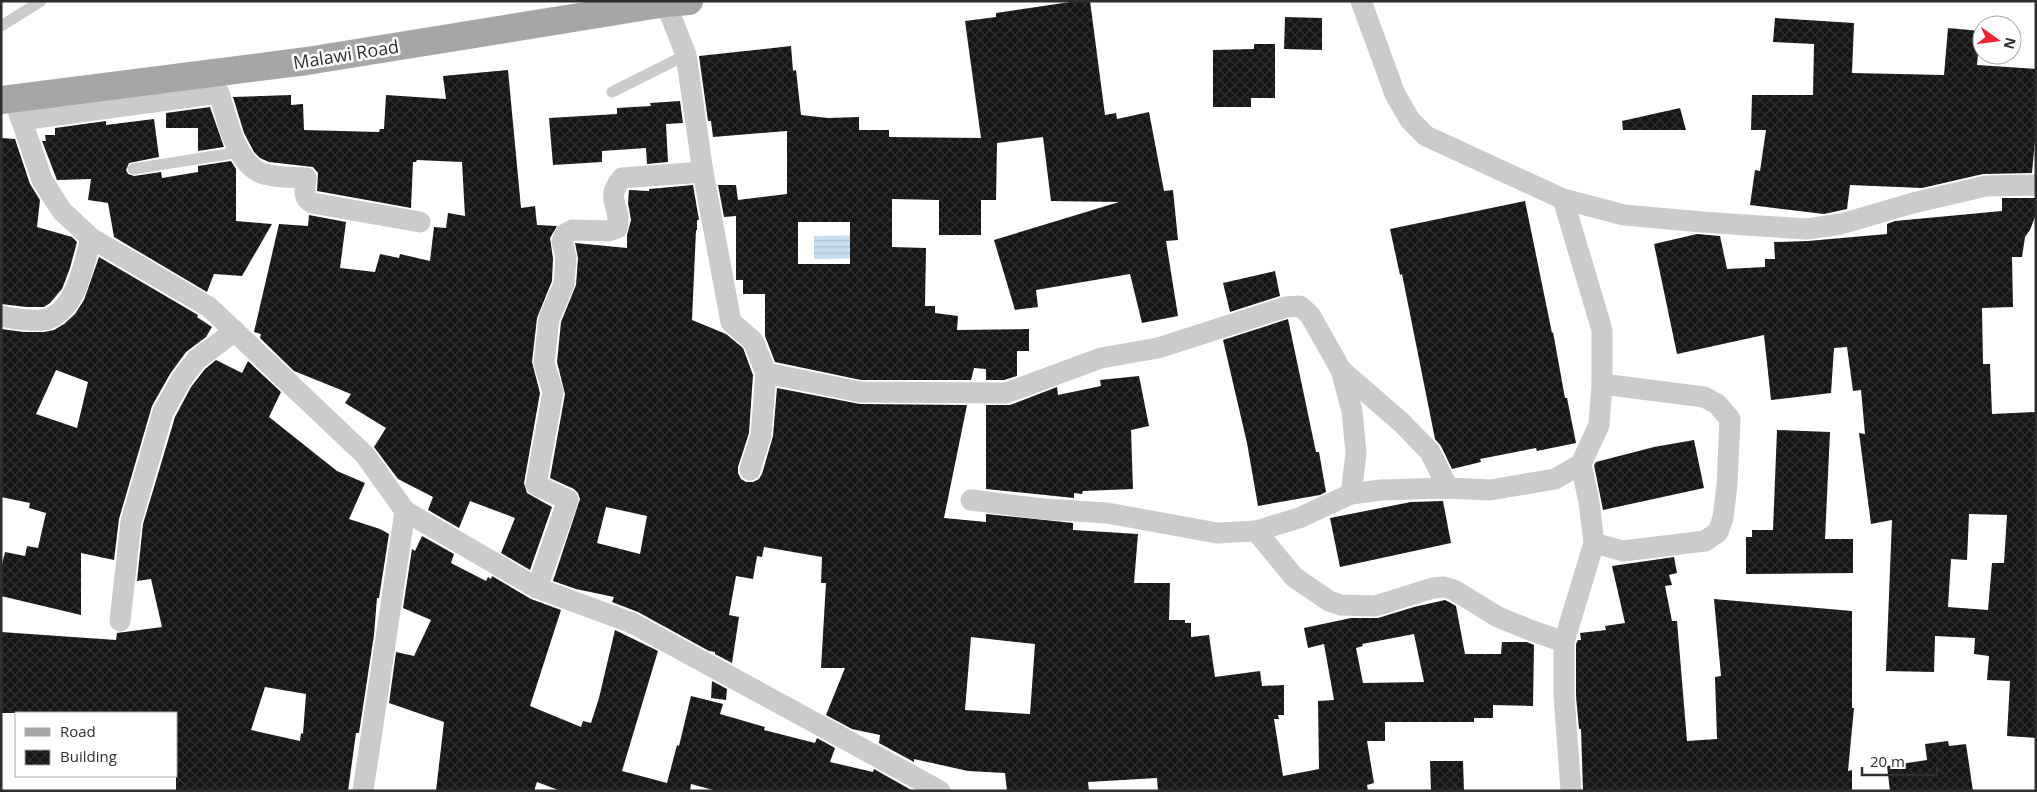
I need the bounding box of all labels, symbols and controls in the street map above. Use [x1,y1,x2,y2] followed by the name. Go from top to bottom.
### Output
[1972,15,2022,65] north arrow
[291,34,400,74] street label: Malawi Road
[2000,35,2021,51] text: N
[15,712,178,777] legend
[60,721,96,741] text: Road
[1862,744,1937,776] scale bar
[60,746,117,766] text: Building
[1870,751,1905,771] text: 20 m

